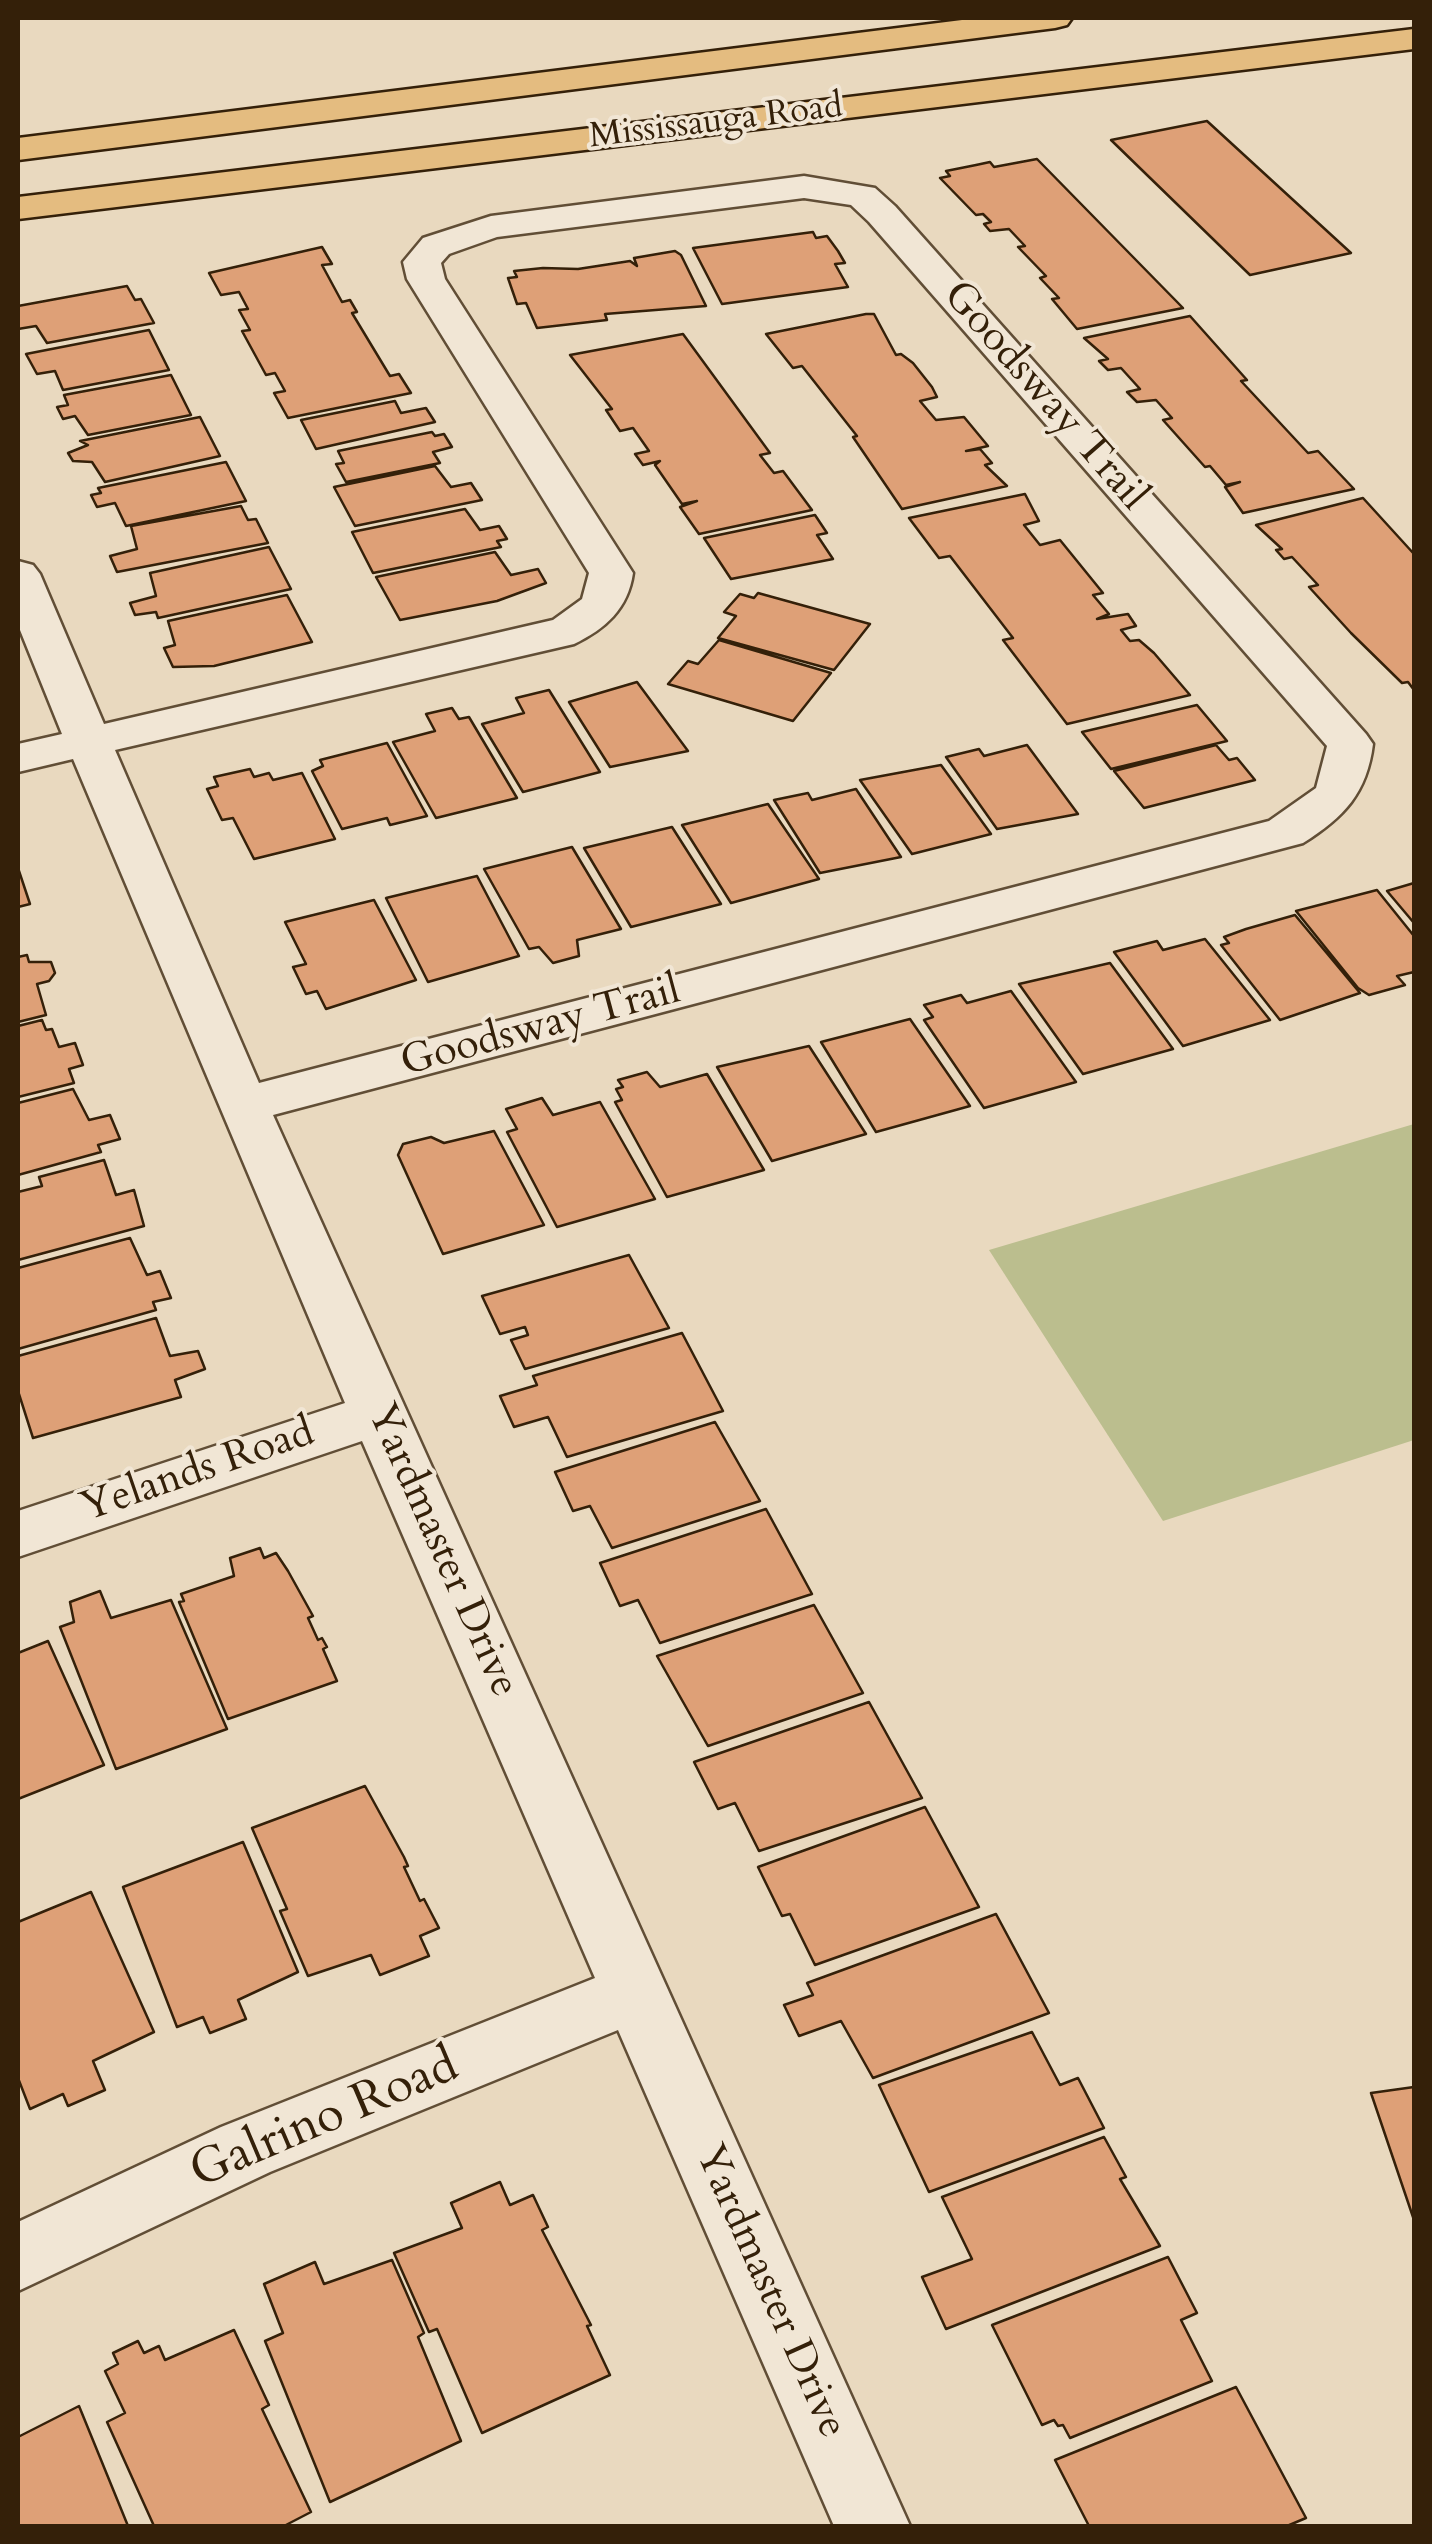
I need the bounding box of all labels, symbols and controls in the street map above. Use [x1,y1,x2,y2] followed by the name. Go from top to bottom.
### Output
[587,87,845,159] street label: Mississauga Road
[931,272,1157,522] street label: Goodsway Trail
[396,967,686,1089] street label: Goodsway Trail
[354,1397,528,1705] street label: Yardmaster Drive
[75,1409,321,1535] street label: Yelands Road
[182,2038,468,2204] street label: Galrino Road
[682,2138,856,2446] street label: Yardmaster Drive

